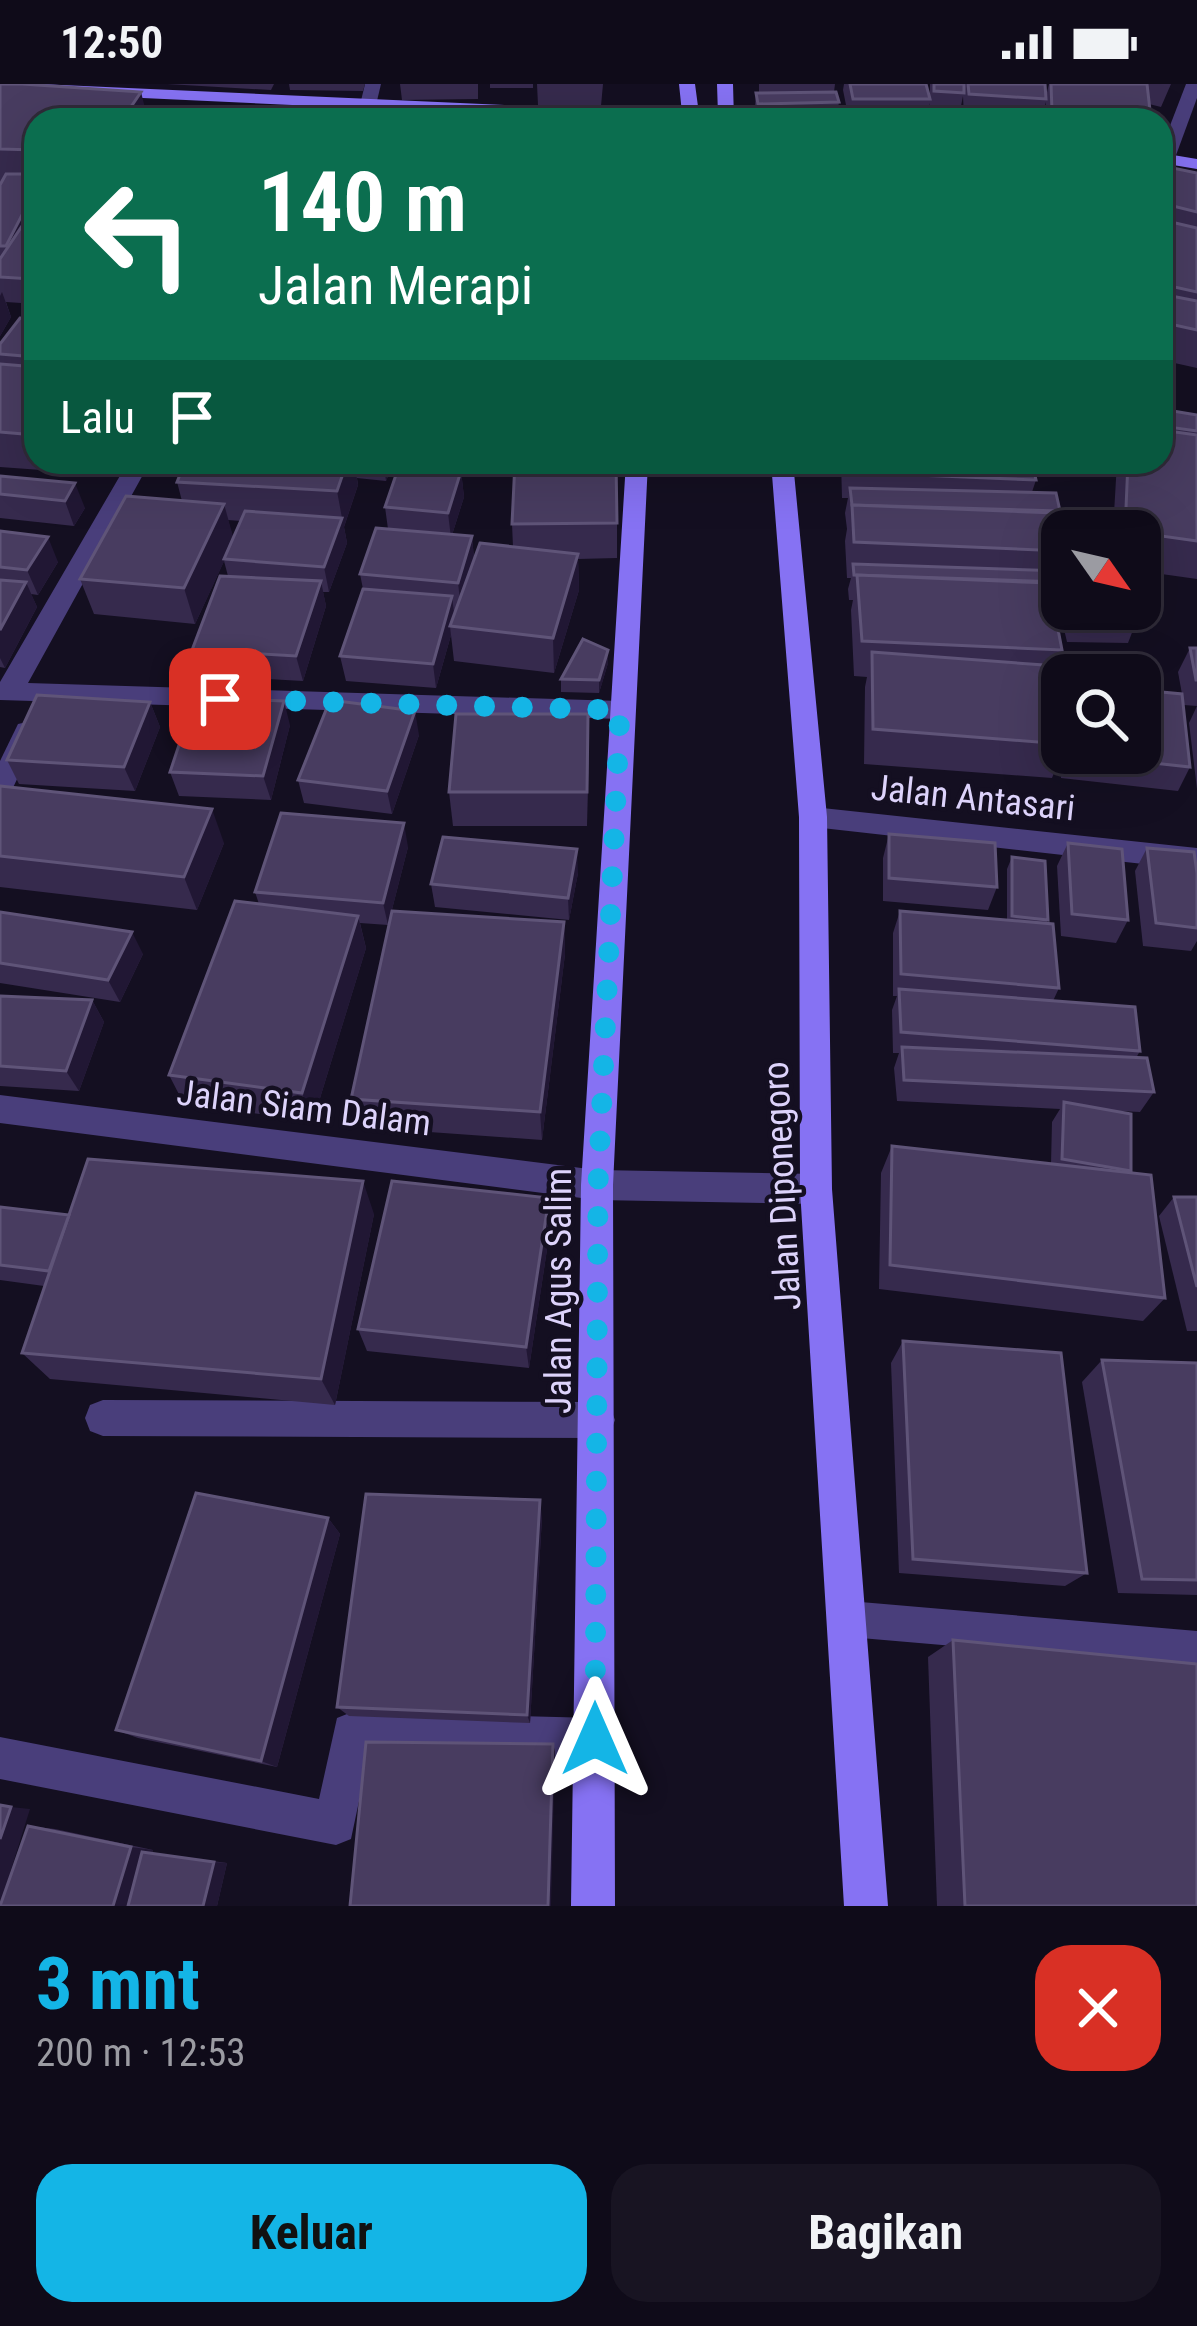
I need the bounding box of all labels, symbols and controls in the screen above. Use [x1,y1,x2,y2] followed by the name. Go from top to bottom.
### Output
[60,16,163,69] text: 12:50
[258,153,467,252] text: 140 m
[60,156,216,312] icon: left
[258,254,533,317] text: Jalan Merapi
[159,384,225,450] icon: arrive
[60,391,135,444] text: Lalu
[1041,510,1161,630] north arrow
[1041,510,1161,774] map controls
[169,648,271,750] pin
[1041,654,1161,774] button: search
[187,666,253,732] icon: arrive
[869,766,1077,830] street label: Jalan Antasari
[755,1060,809,1312] street label: Jalan Diponegoro
[174,1072,434,1144] street label: Jalan Siam Dalam
[538,1168,580,1414] street label: Jalan Agus Salim
[532,1676,658,1802] position arrow
[36,1942,200,2027] text: 3 mnt
[1035,1945,1161,2071] button: close
[36,2030,246,2076] text: 200 m · 12:53
[36,2164,587,2302] button: Keluar
[611,2164,1161,2302] button: Bagikan

